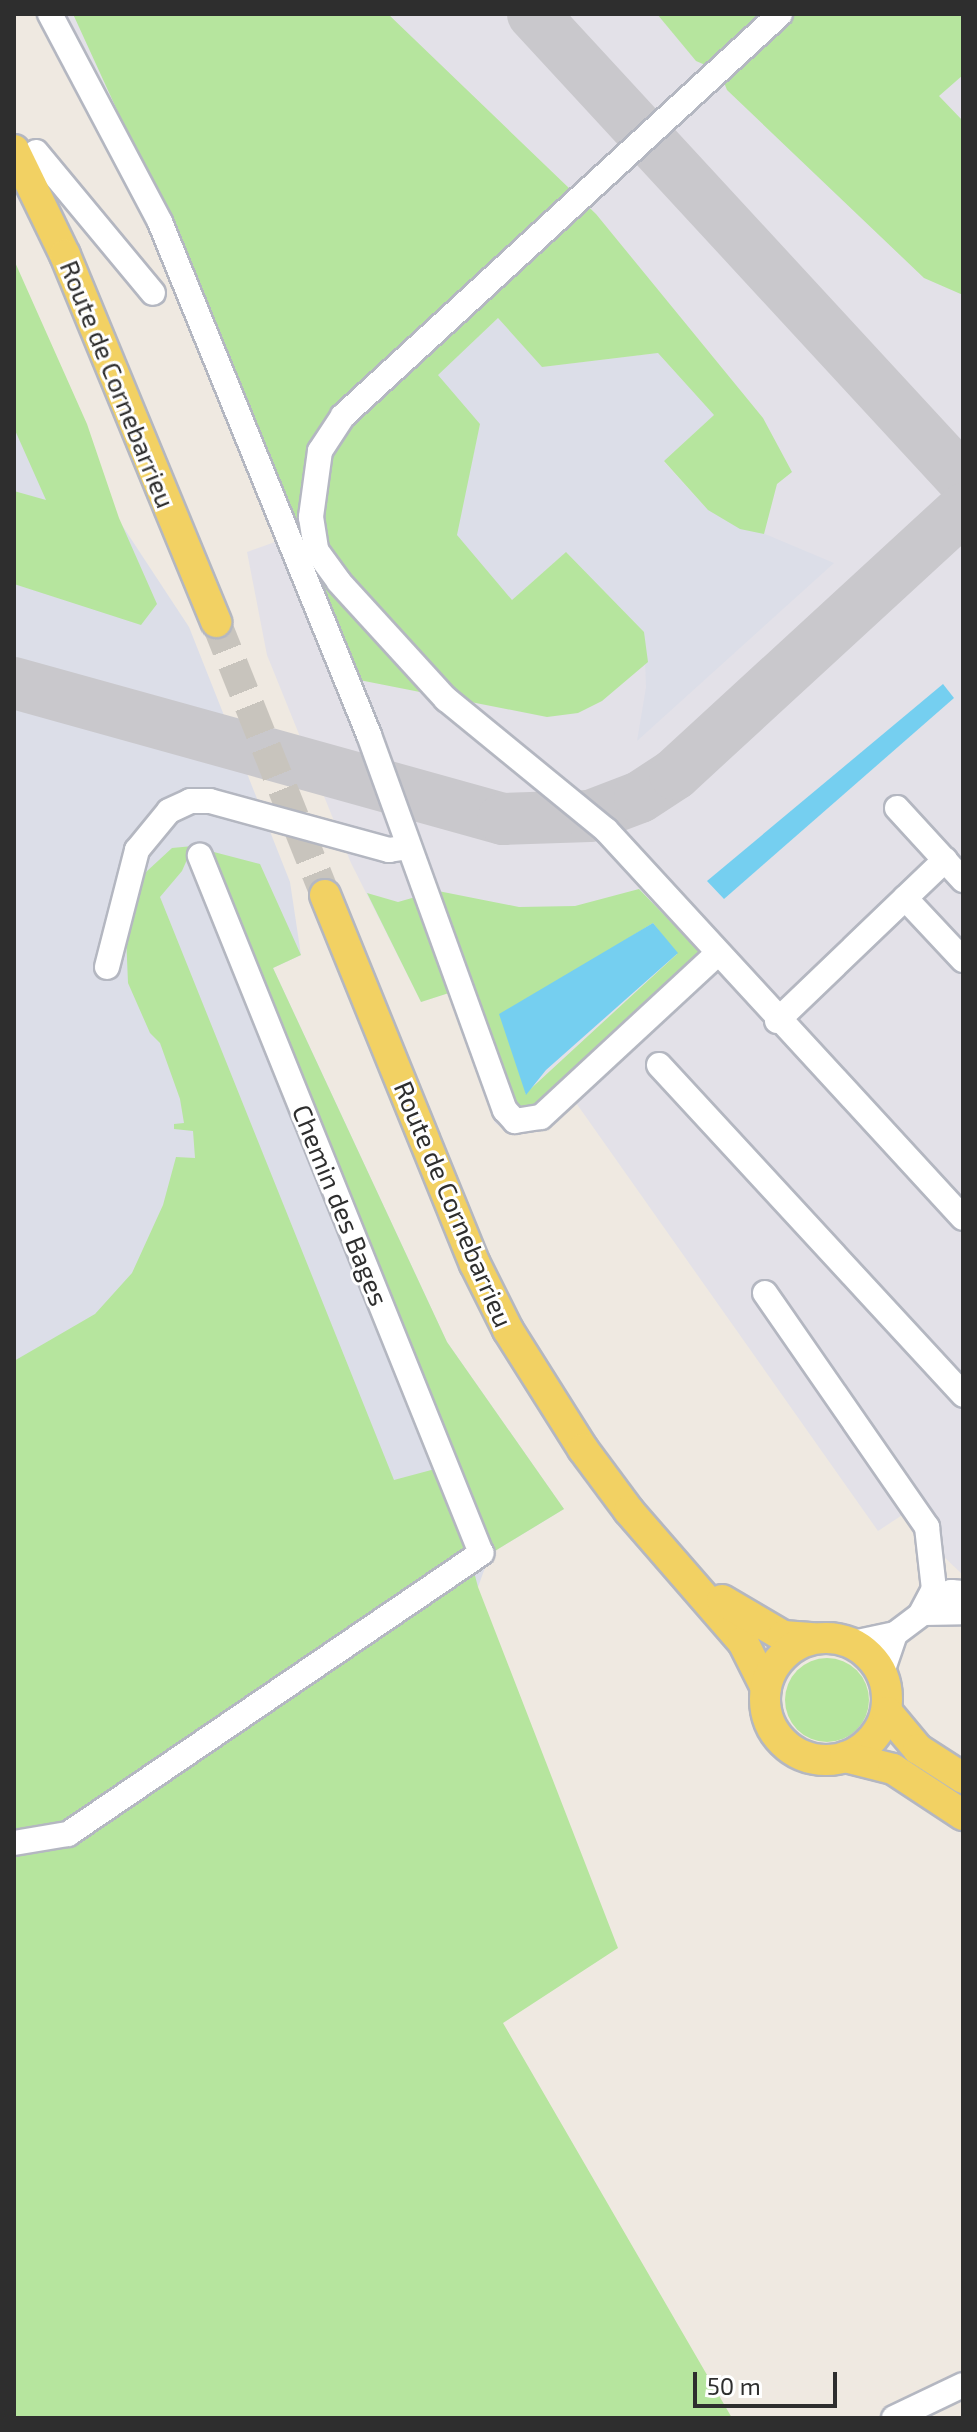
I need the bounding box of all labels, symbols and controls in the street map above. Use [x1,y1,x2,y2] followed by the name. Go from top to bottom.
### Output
[54,256,182,512] street label: Route de Cornebarrieu
[388,1076,520,1332] street label: Route de Cornebarrieu
[286,1100,396,1310] street label: Chemin des Bages
[697,2356,841,2406] scale bar
[707,2371,761,2400] text: 50 m

